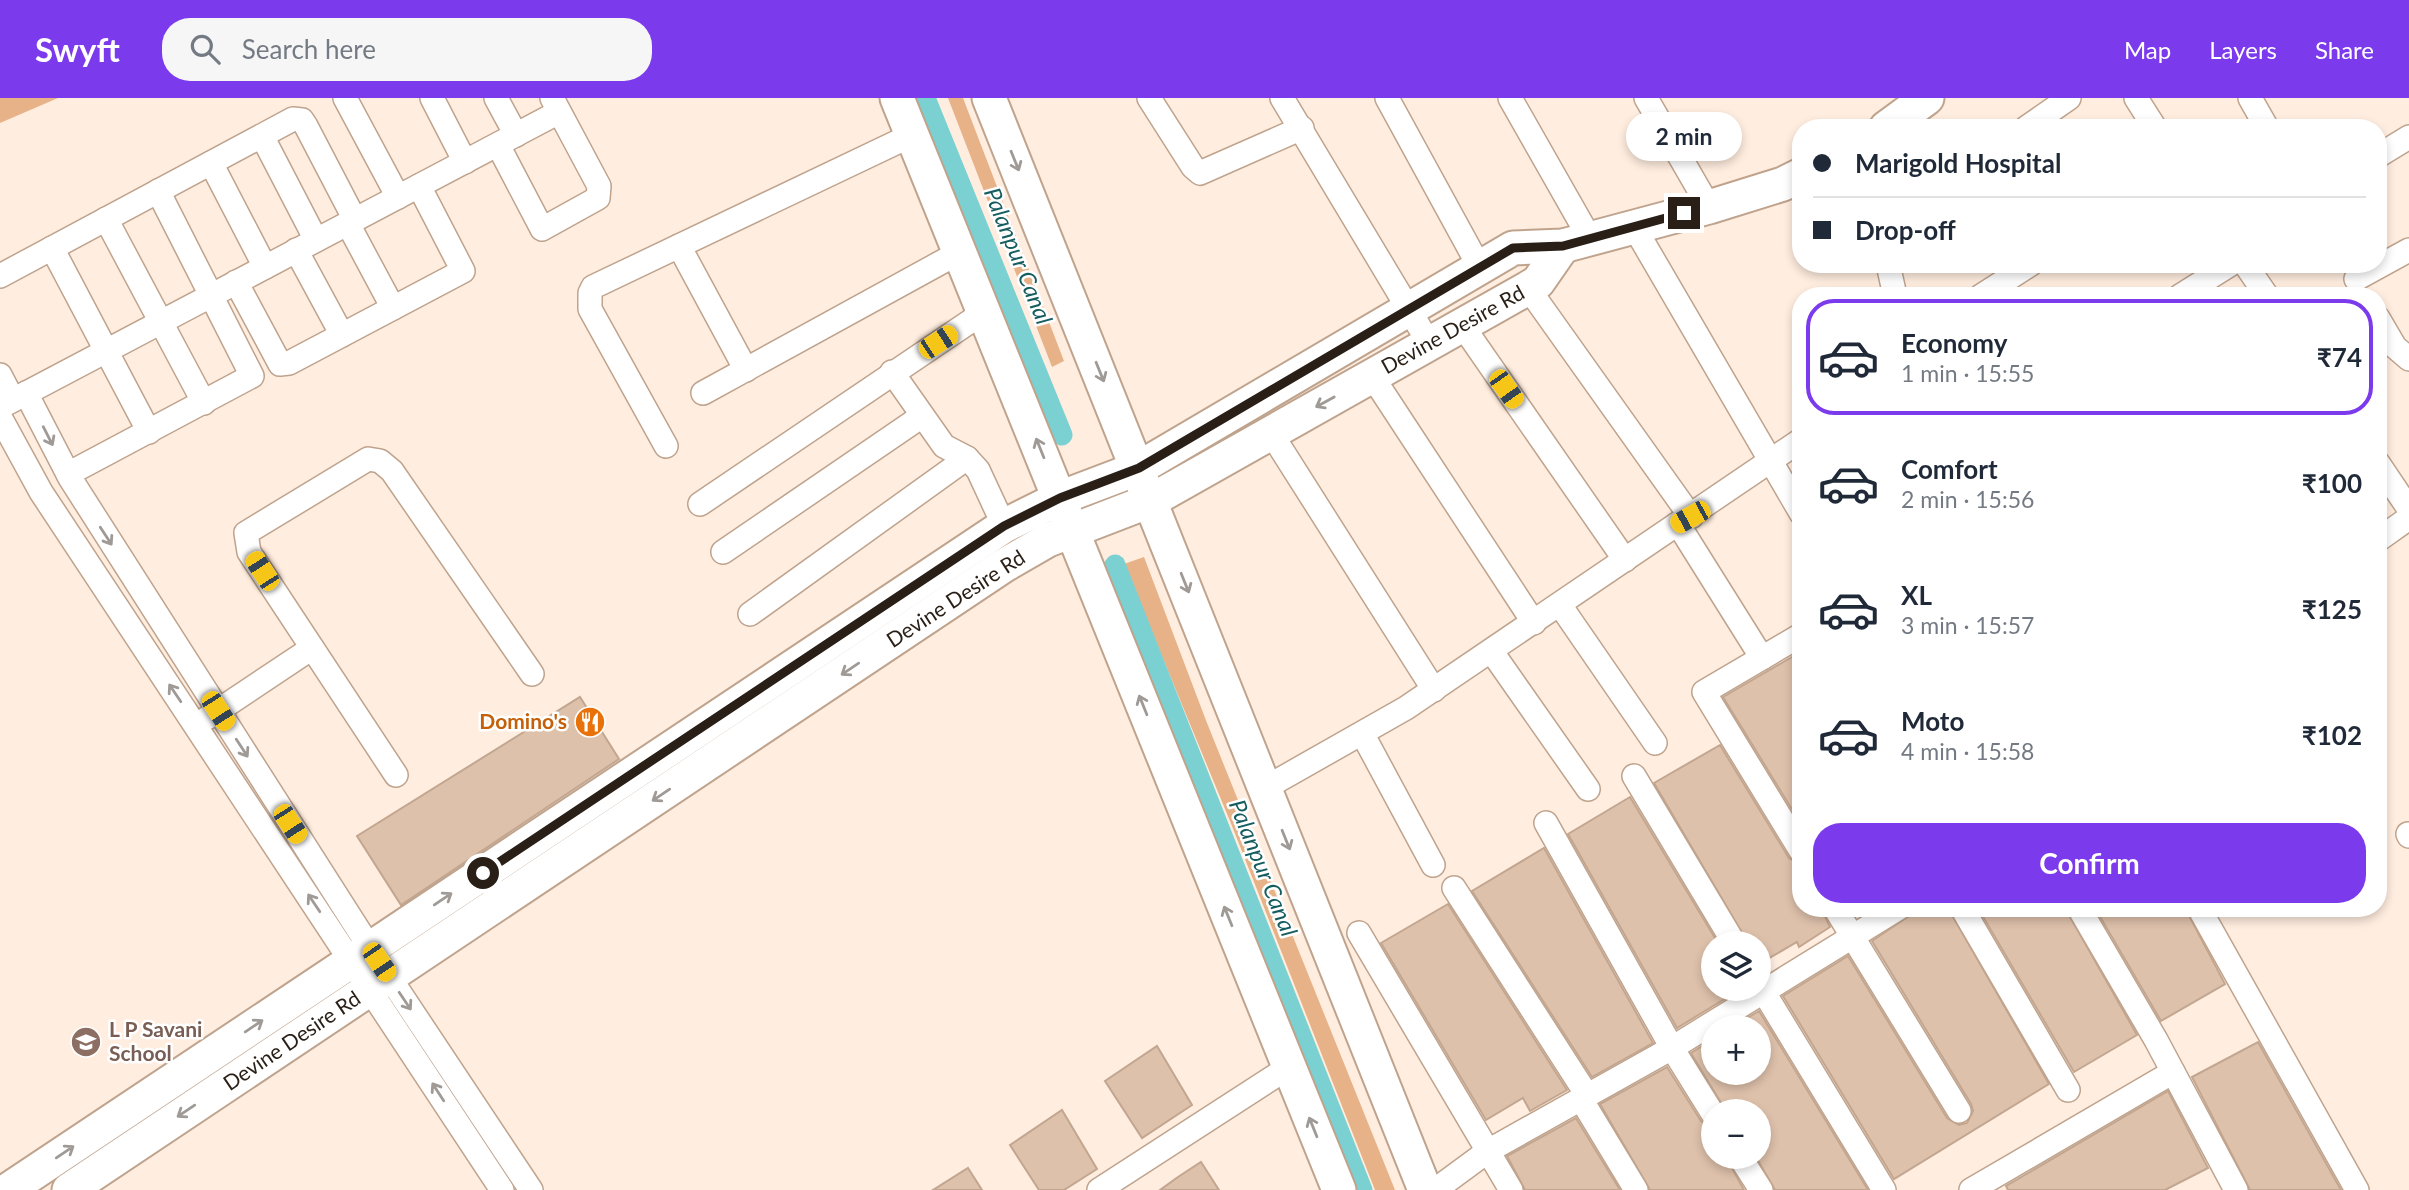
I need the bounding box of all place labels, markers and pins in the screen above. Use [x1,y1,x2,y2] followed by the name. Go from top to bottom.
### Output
[573,705,607,739] restaurant icon: Domino's
[479,708,567,733] place label: Domino's
[109,1016,202,1065] place label: L P Savani School
[69,1025,103,1059] school or university icon: L P Savani School

